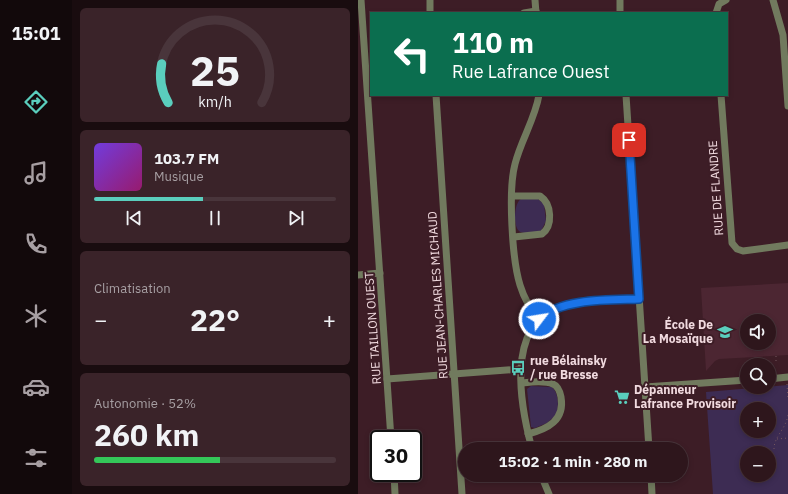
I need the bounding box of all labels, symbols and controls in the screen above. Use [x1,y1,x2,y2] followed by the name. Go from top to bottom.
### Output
[11,22,61,45] text: 15:01
[452,24,534,61] text: 110 m
[386,28,438,80] icon: left
[190,43,240,97] text: 25
[452,60,610,83] text: Rue Lafrance Ouest
[22,88,50,116] icon: directions
[198,91,232,110] text: km/h
[612,123,646,157] pin
[618,129,640,151] icon: arrive
[705,140,726,236] street label: RUE DE FLANDRE
[154,149,219,168] text: 103.7 FM
[22,159,50,187] icon: music
[154,168,204,185] text: Musique
[123,207,145,229] icon: previous
[204,207,226,229] icon: pause
[285,207,307,229] icon: next
[424,211,451,379] street label: RUE JEAN-CHARLES MICHAUD
[22,230,50,258] icon: phone
[361,271,384,385] street label: RUE TAILLON OUEST
[94,280,171,297] text: Climatisation
[518,298,560,340] position arrow
[190,300,240,339] text: 22°
[22,302,50,330] icon: climate
[94,305,107,334] text: −
[323,305,336,334] text: +
[740,314,776,482] map controls
[740,314,776,350] button: sound
[643,316,713,346] place label: École De La Mosaïque
[716,323,734,341] school or university icon: École De La Mosaïque
[530,353,607,382] place label: rue Bélainsky / rue Bresse
[740,358,776,394] button: search
[509,359,527,377] bus stop icon: rue Bélainsky / rue Bresse
[22,373,50,401] icon: car
[634,382,736,411] place label: Dépanneur Lafrance Provisoir
[613,388,631,406] supermarket icon: Dépanneur Lafrance Provisoir
[94,395,196,412] text: Autonomie · 52%
[740,402,776,438] button: +
[94,415,199,454] text: 260 km
[370,430,422,482] speed limit sign: 30
[22,444,50,472] icon: filters
[740,446,776,482] button: −
[499,452,647,471] text: 15:02 · 1 min · 280 m

